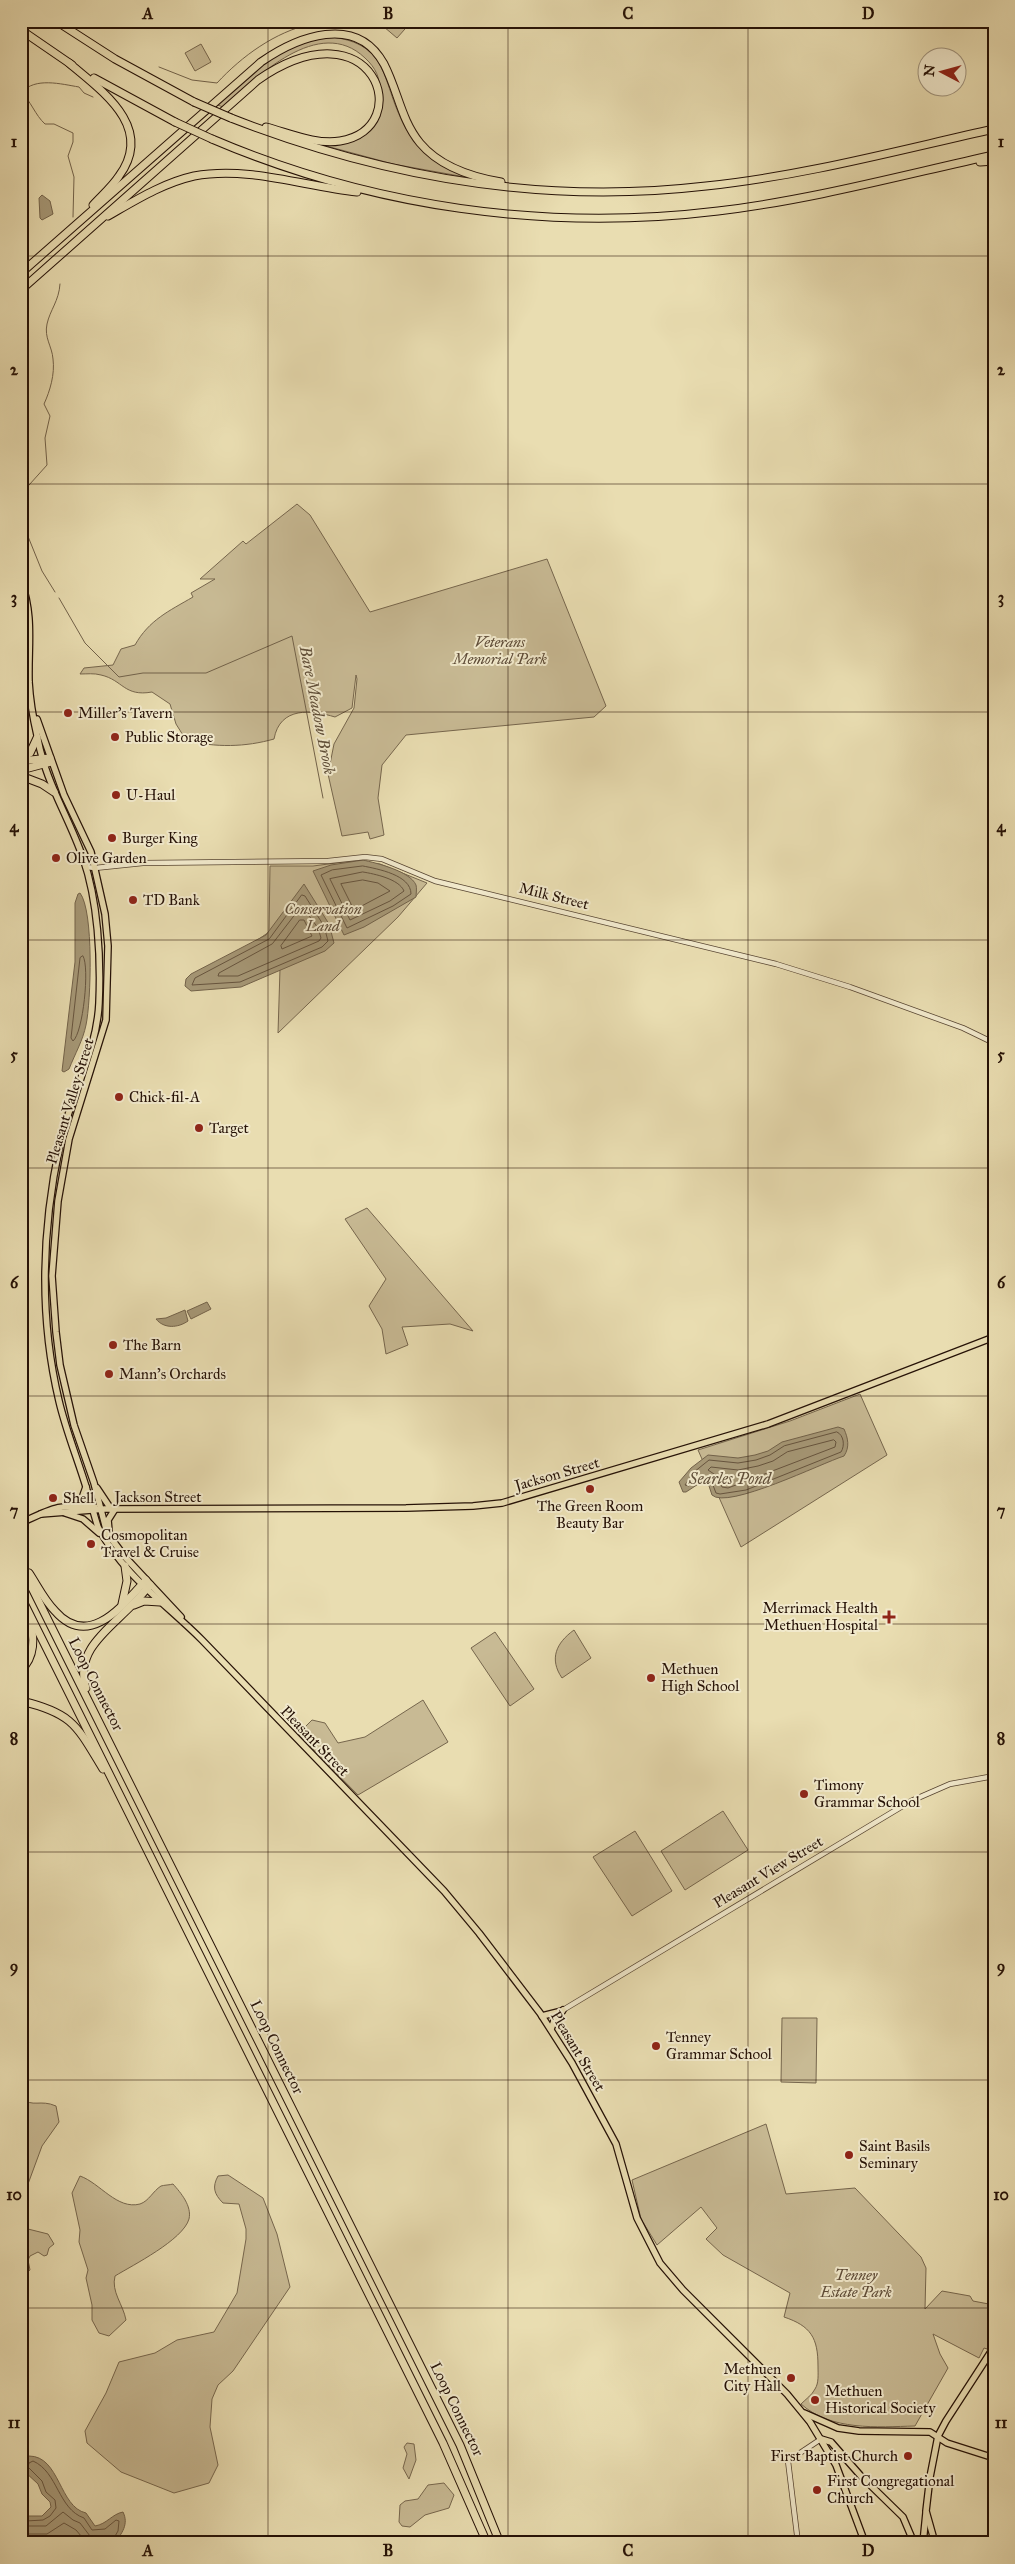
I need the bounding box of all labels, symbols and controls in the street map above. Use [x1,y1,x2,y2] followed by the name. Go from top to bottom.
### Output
[142,4,154,23] text: A
[383,4,393,23] text: B
[623,4,634,23] text: C
[862,4,875,23] text: D
[918,48,968,98] north arrow
[920,64,939,77] text: N
[11,132,18,151] text: 1
[998,132,1005,151] text: 1
[10,360,19,379] text: 2
[997,360,1006,379] text: 2
[11,588,17,608] text: 3
[998,588,1004,608] text: 3
[451,633,547,668] park label: Veterans Memorial Park
[296,643,339,776] water label: Bare Meadow Brook
[78,704,173,722] place label: Miller's Tavern
[62,707,74,719] marker: Miller's Tavern
[125,728,213,746] place label: Public Storage
[109,731,121,743] marker: Public Storage
[126,786,176,804] place label: U-Haul
[110,789,122,801] marker: U-Haul
[10,817,20,837] text: 4
[997,817,1007,837] text: 4
[122,829,199,847] place label: Burger King
[106,832,118,844] marker: Burger King
[66,849,147,867] place label: Olive Garden
[50,852,62,864] marker: Olive Garden
[517,879,591,913] street label: Milk Street
[143,891,200,909] place label: TD Bank
[127,894,139,906] marker: TD Bank
[284,900,362,935] park label: Conservation Land
[42,1035,98,1166] street label: Pleasant Valley Street
[10,1045,18,1064] text: 5
[997,1045,1005,1064] text: 5
[129,1088,200,1106] place label: Chick-fil-A
[113,1091,125,1103] marker: Chick-fil-A
[209,1119,250,1137] place label: Target
[193,1122,205,1134] marker: Target
[10,1273,19,1292] text: 6
[997,1273,1006,1292] text: 6
[123,1336,181,1354] place label: The Barn
[107,1339,119,1351] marker: The Barn
[119,1365,226,1383] place label: Mann's Orchards
[103,1368,115,1380] marker: Mann's Orchards
[511,1453,602,1496] street label: Jackson Street
[688,1469,773,1488] water label: Searles Pond
[584,1483,596,1495] marker: The Green Room Beauty Bar
[112,1488,202,1507] street label: Jackson Street
[63,1489,95,1507] place label: Shell
[47,1492,59,1504] marker: Shell
[537,1497,644,1532] place label: The Green Room Beauty Bar
[10,1501,19,1520] text: 7
[997,1501,1006,1520] text: 7
[101,1526,199,1561] place label: Cosmopolitan Travel & Cruise
[85,1538,97,1550] marker: Cosmopolitan Travel & Cruise
[763,1599,879,1634] place label: Merrimack Health Methuen Hospital
[882,1610,896,1624] marker: Merrimack Health Methuen Hospital
[65,1634,127,1734] street label: Loop Connector
[661,1660,740,1695] place label: Methuen High School
[645,1672,657,1684] marker: Methuen High School
[277,1702,353,1780] street label: Pleasant Street
[10,1729,18,1748] text: 8
[997,1729,1005,1748] text: 8
[814,1776,921,1811] place label: Timony Grammar School
[798,1788,810,1800] marker: Timony Grammar School
[710,1832,827,1912] street label: Pleasant View Street
[10,1957,18,1977] text: 9
[997,1957,1005,1977] text: 9
[246,1997,308,2097] street label: Loop Connector
[547,2007,609,2095] street label: Pleasant Street
[666,2028,773,2063] place label: Tenney Grammar School
[650,2040,662,2052] marker: Tenney Grammar School
[859,2137,930,2172] place label: Saint Basils Seminary
[843,2149,855,2161] marker: Saint Basils Seminary
[6,2185,22,2204] text: 10
[993,2185,1009,2204] text: 10
[819,2266,892,2301] park label: Tenney Estate Park
[426,2359,488,2459] street label: Loop Connector
[724,2360,782,2395] place label: Methuen City Hall
[785,2372,797,2384] marker: Methuen City Hall
[825,2382,936,2417] place label: Methuen Historical Society
[809,2394,821,2406] marker: Methuen Historical Society
[8,2413,21,2432] text: 11
[995,2413,1008,2432] text: 11
[771,2447,899,2465] place label: First Baptist Church
[902,2450,914,2462] marker: First Baptist Church
[827,2472,955,2507] place label: First Congregational Church
[811,2484,823,2496] marker: First Congregational Church
[142,2541,154,2560] text: A
[383,2541,393,2560] text: B
[623,2541,634,2560] text: C
[862,2541,875,2560] text: D

